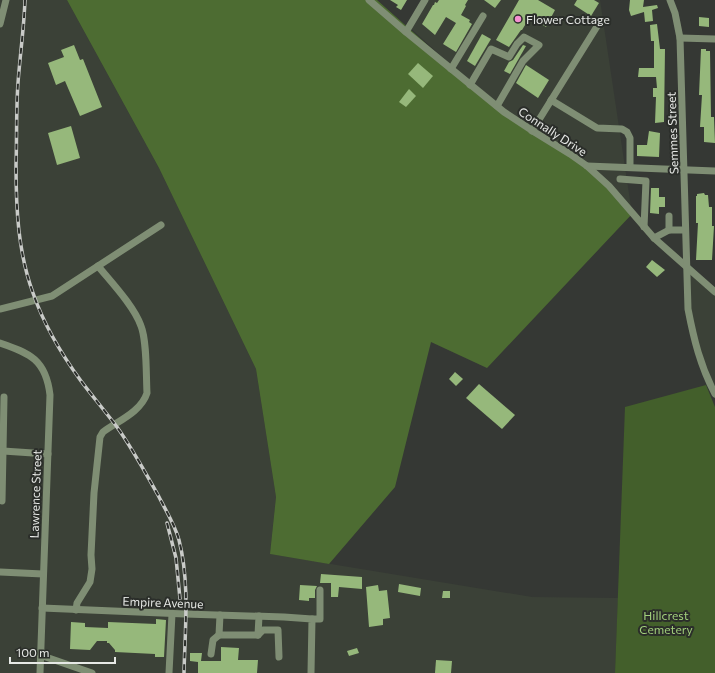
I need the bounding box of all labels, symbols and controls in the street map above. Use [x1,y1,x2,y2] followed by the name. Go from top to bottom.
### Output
[526,12,610,26] place label: Flower Cottage
[513,14,523,24] marker: Flower Cottage
[664,92,680,174] street label: Semmes Street
[516,104,590,158] street label: Connally Drive
[26,449,44,539] street label: Lawrence Street
[122,594,204,610] street label: Empire Avenue
[639,608,693,636] park label: Hillcrest Cemetery
[10,639,115,665] scale bar
[16,645,50,659] text: 100 m

